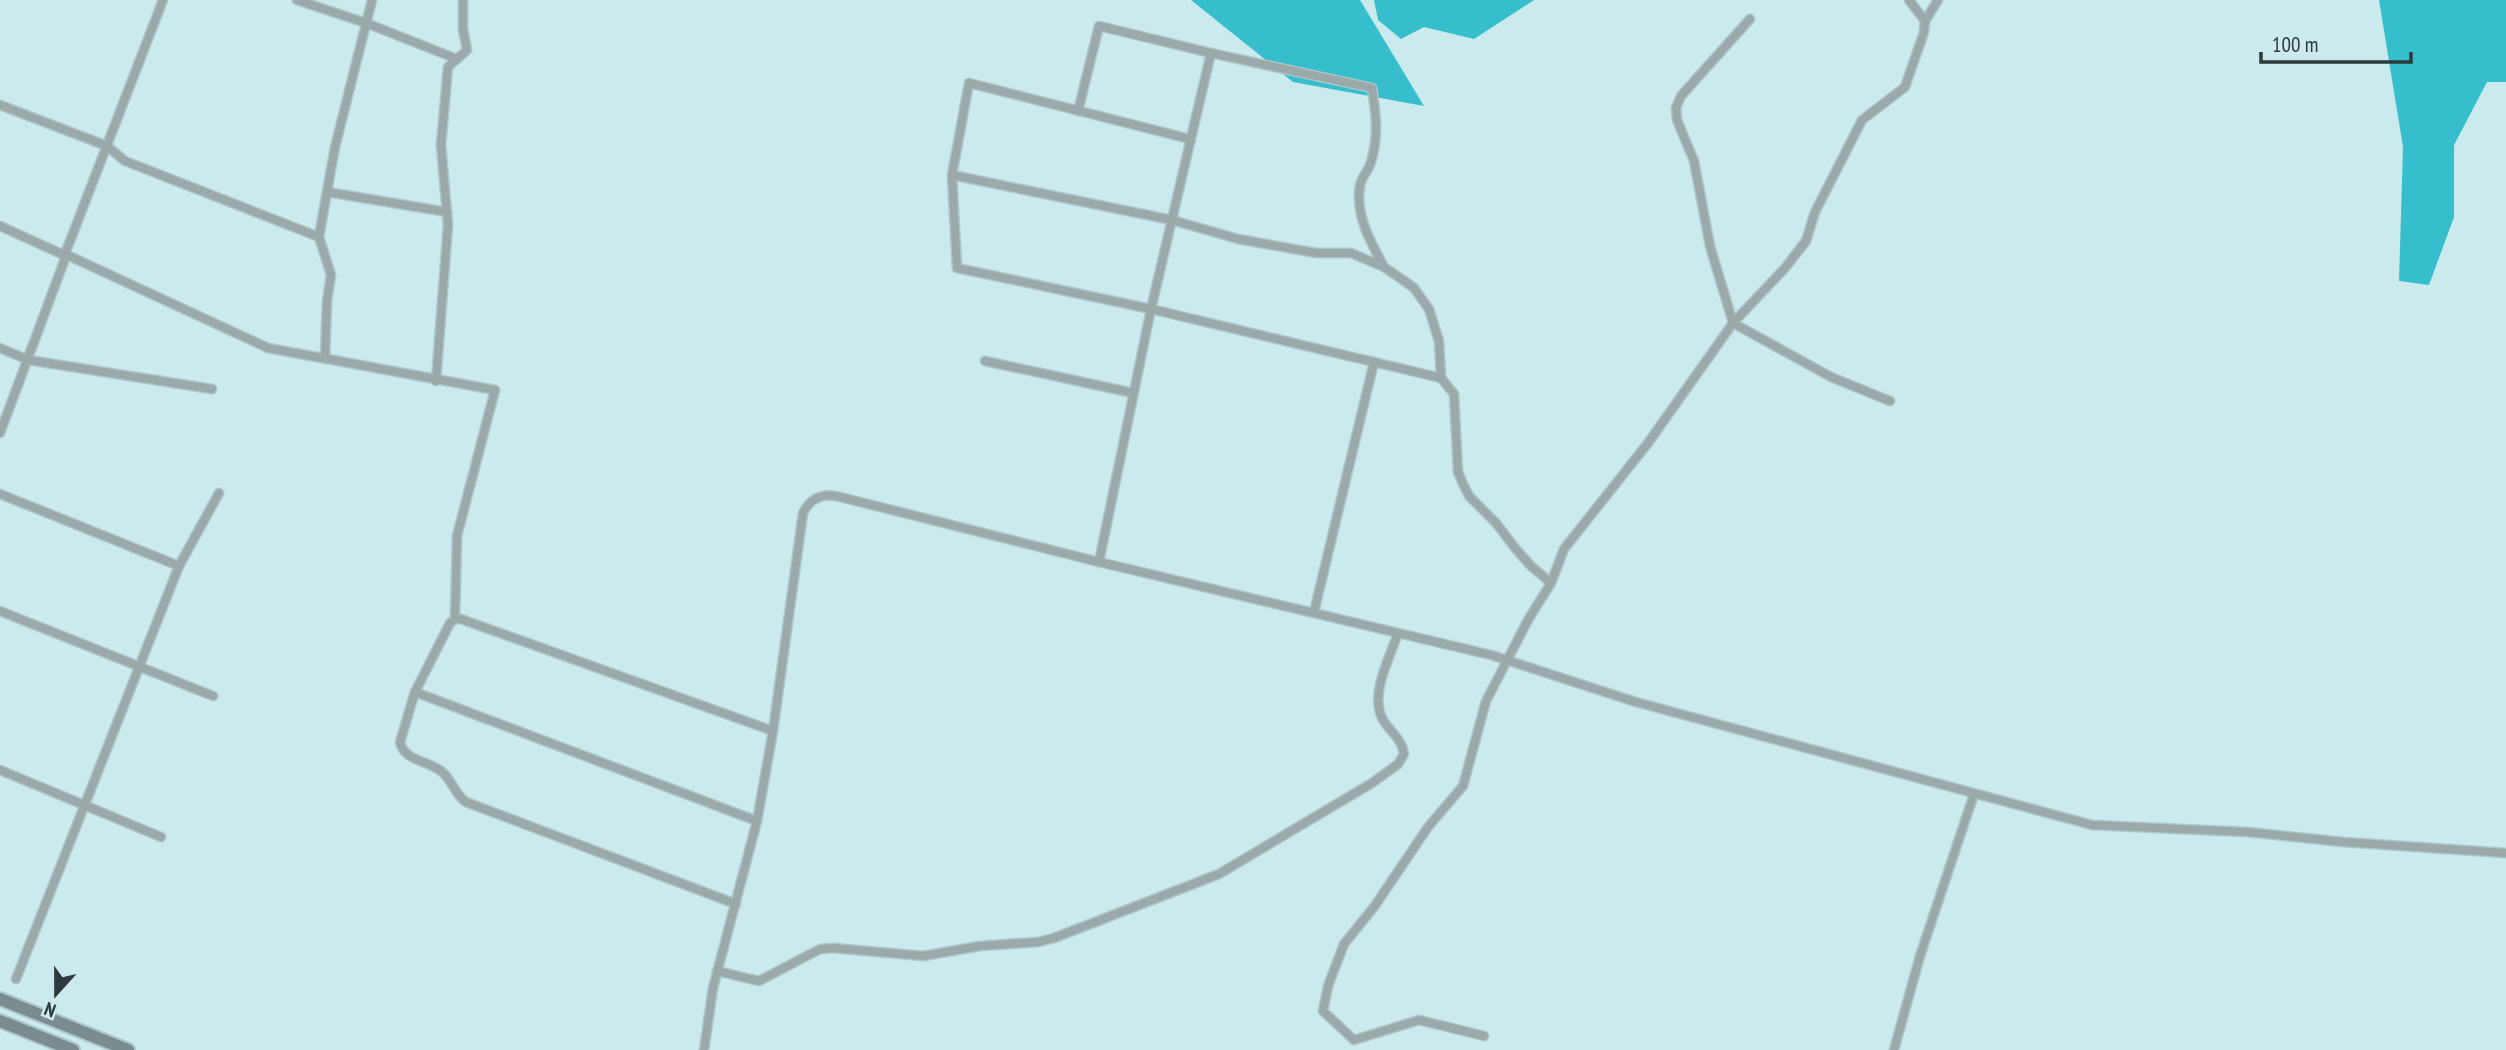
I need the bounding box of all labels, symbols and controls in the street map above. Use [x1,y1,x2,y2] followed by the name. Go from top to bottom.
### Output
[2261,21,2412,65] scale bar
[2272,31,2318,58] text: 100 m
[21,959,91,1029] north arrow
[41,997,59,1023] text: N

